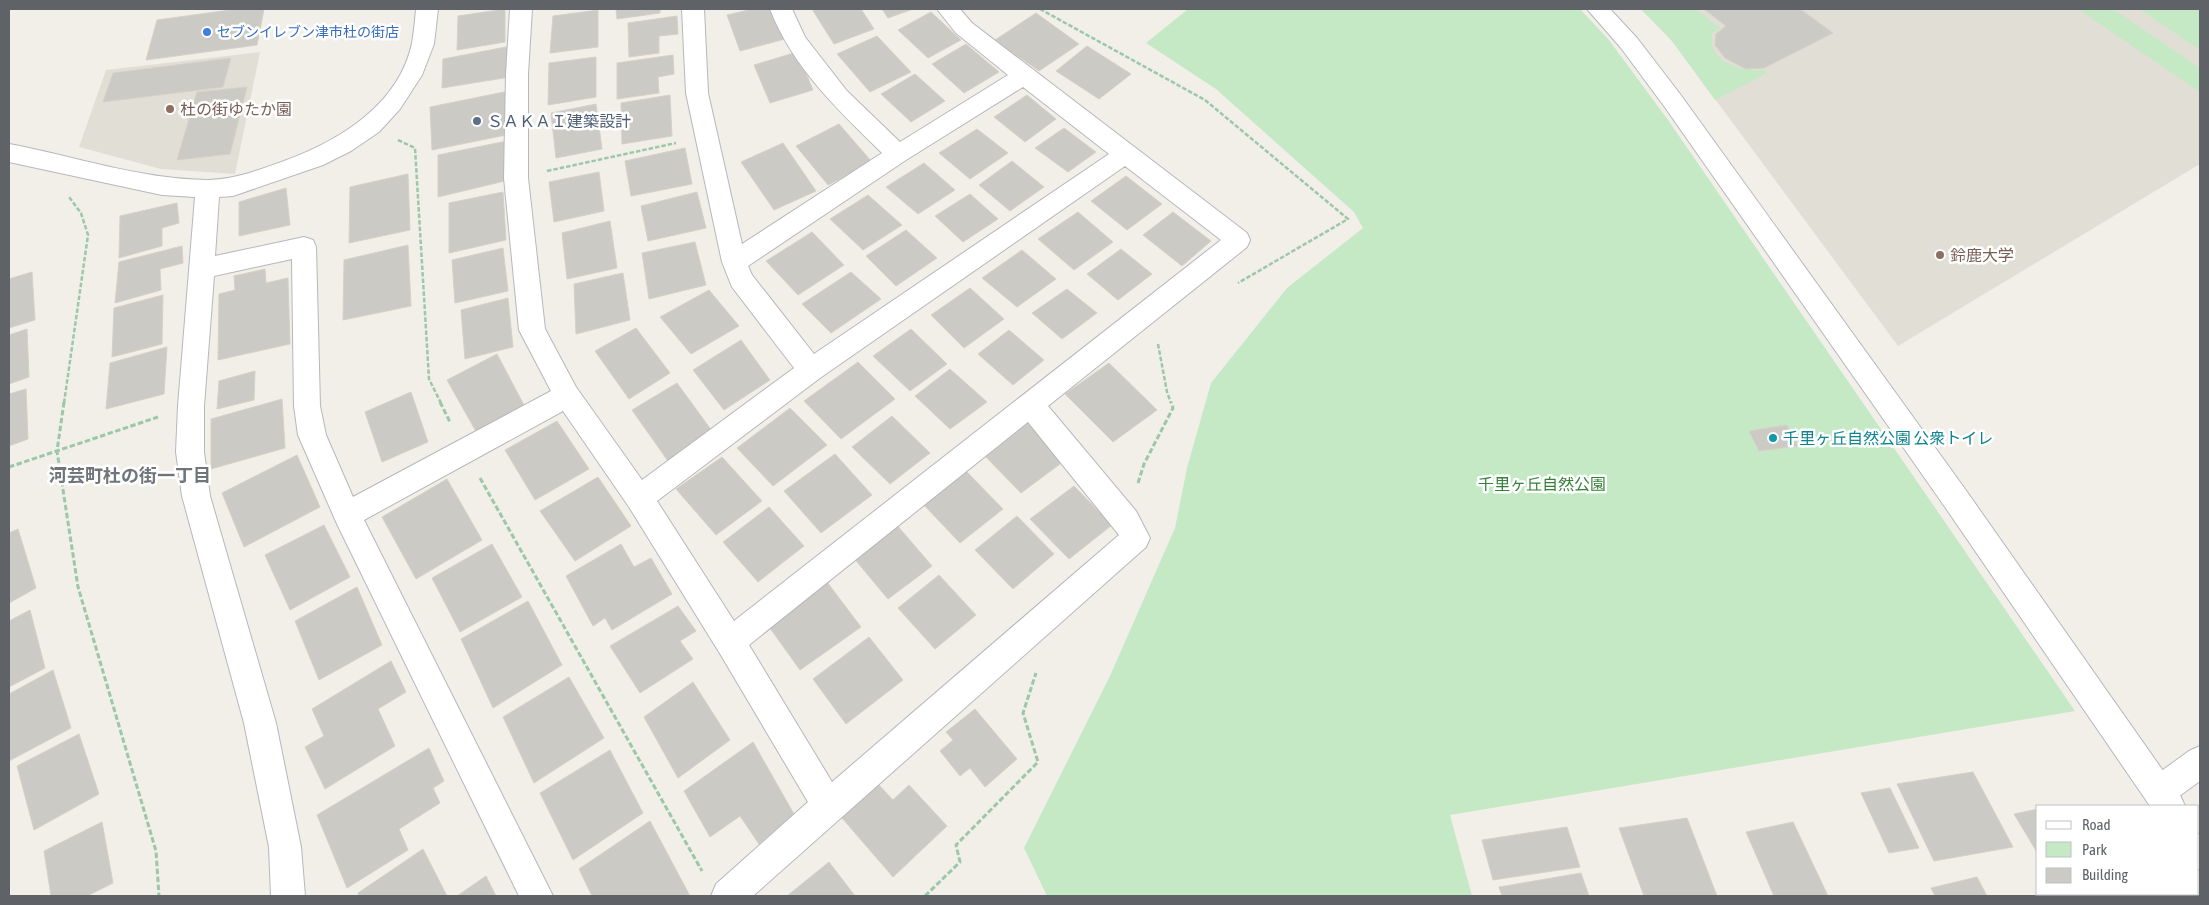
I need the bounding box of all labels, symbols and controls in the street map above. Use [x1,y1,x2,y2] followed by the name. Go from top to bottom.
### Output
[217,24,399,40] place label: セブンイレブン津市杜の街店
[201,26,213,38] marker: セブンイレブン津市杜の街店
[180,100,292,118] place label: 杜の街ゆたか園
[164,103,176,115] marker: 杜の街ゆたか園
[487,112,631,130] place label: ＳＡＫＡＩ建築設計
[471,115,483,127] marker: ＳＡＫＡＩ建築設計
[1950,246,2014,264] place label: 鈴鹿大学
[1934,249,1946,261] marker: 鈴鹿大学
[1783,429,1993,447] place label: 千里ヶ丘自然公園 公衆トイレ
[1767,432,1779,444] marker: 千里ヶ丘自然公園 公衆トイレ
[49,465,211,486] district label: 河芸町杜の街一丁目
[1478,475,1606,493] park label: 千里ヶ丘自然公園
[2036,805,2199,895] legend
[2082,816,2111,833] text: Road
[2082,841,2107,858] text: Park
[2082,866,2128,883] text: Building

